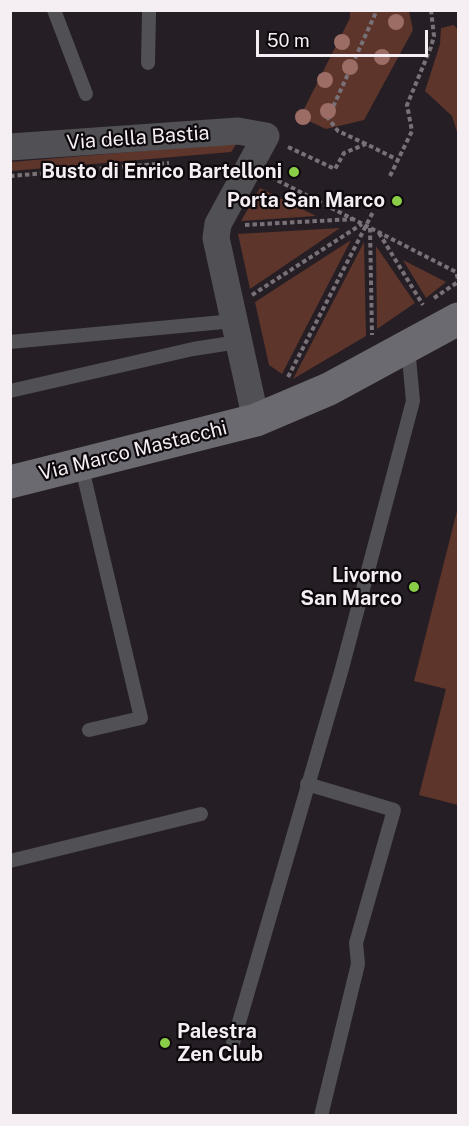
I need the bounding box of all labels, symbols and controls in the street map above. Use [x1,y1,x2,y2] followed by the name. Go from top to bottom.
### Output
[259,18,432,56] scale bar
[267,30,310,51] text: 50 m
[66,121,210,155] street label: Via della Bastia
[41,160,282,184] place label: Busto di Enrico Bartelloni
[287,165,301,179] marker: Busto di Enrico Bartelloni
[227,189,385,213] place label: Porta San Marco
[390,194,404,208] marker: Porta San Marco
[36,416,230,486] street label: Via Marco Mastacchi
[300,564,402,611] place label: Livorno San Marco
[407,580,421,594] marker: Livorno San Marco
[177,1020,263,1067] place label: Palestra Zen Club
[158,1036,172,1050] marker: Palestra Zen Club

